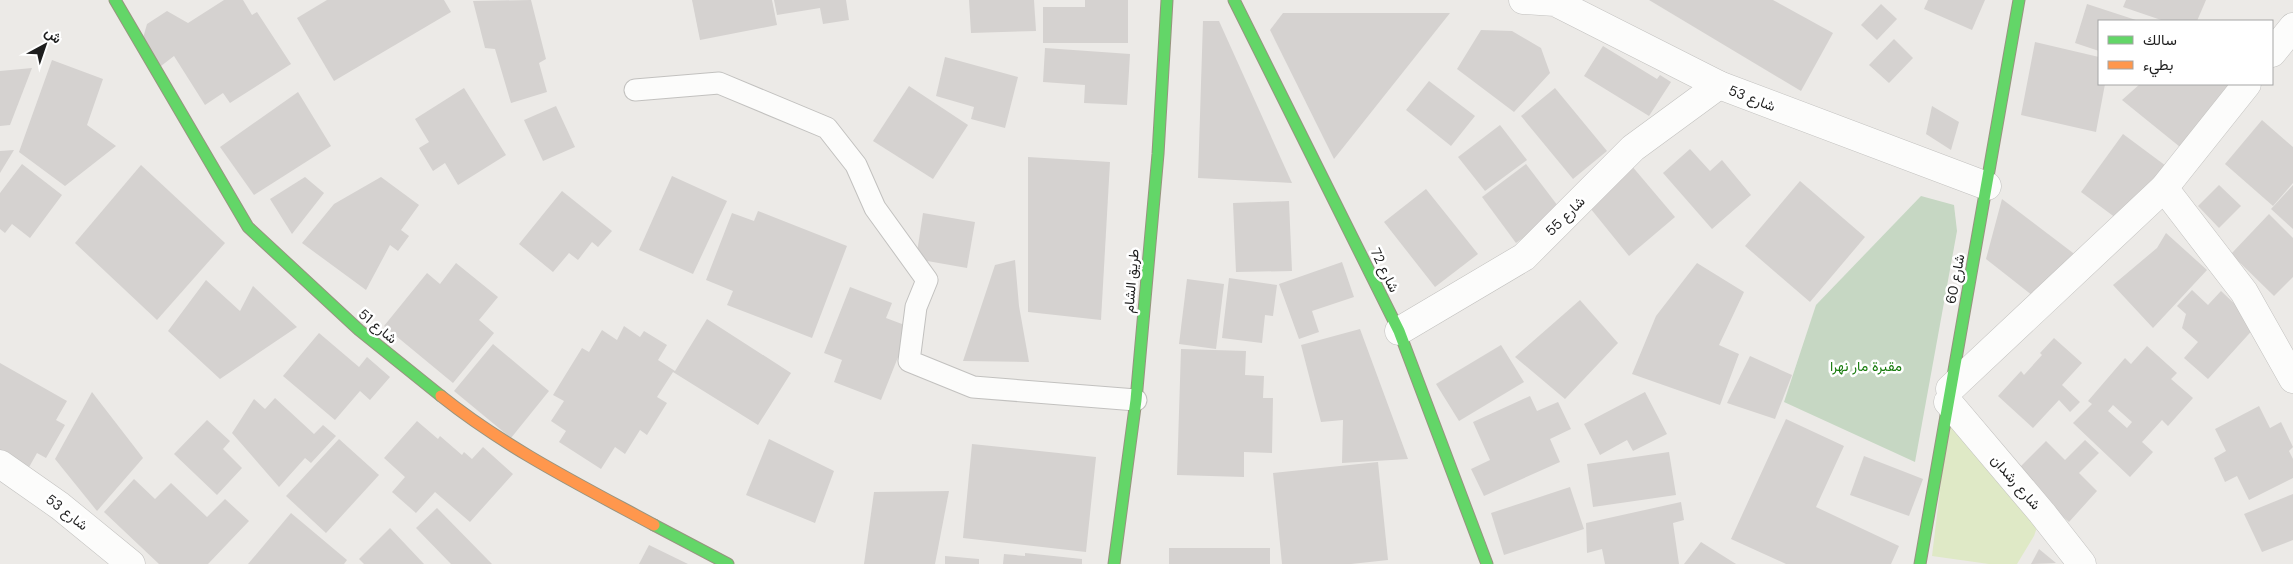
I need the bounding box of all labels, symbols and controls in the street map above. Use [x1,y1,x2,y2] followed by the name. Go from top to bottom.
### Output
[20,20,70,70] north arrow
[2098,20,2273,85] legend
[41,23,66,47] text: ش
[2143,30,2177,50] text: سالك
[2143,55,2173,78] text: بطيء
[1725,81,1778,117] street label: شارع 53
[1541,192,1590,241] street label: شارع 55
[1365,245,1403,296] street label: شارع 72
[1119,248,1143,314] street label: طريق الشام
[1941,253,1971,306] street label: شارع 60
[354,305,401,349] street label: شارع 51
[1830,357,1902,375] park label: مقبرة مار نهرا
[1986,451,2045,514] street label: شارع رشدان
[41,490,92,536] street label: شارع 53

